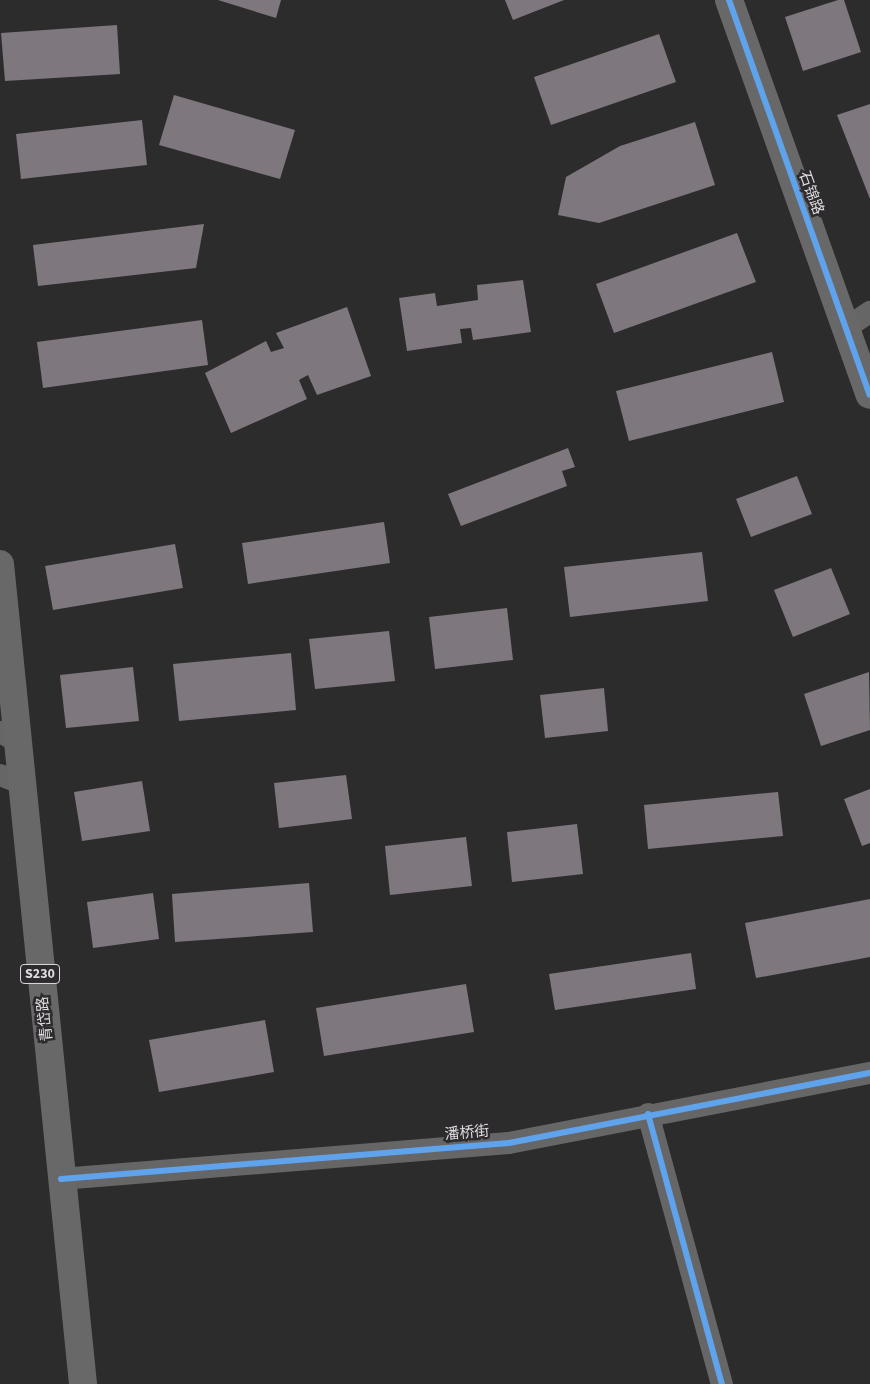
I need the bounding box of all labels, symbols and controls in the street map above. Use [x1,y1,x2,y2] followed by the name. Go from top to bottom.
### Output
[795,169,827,217] street label: 石锦路
[20,962,60,986] road number: S230
[34,996,56,1042] street label: 青岱路
[444,1122,490,1144] street label: 潘桥街

